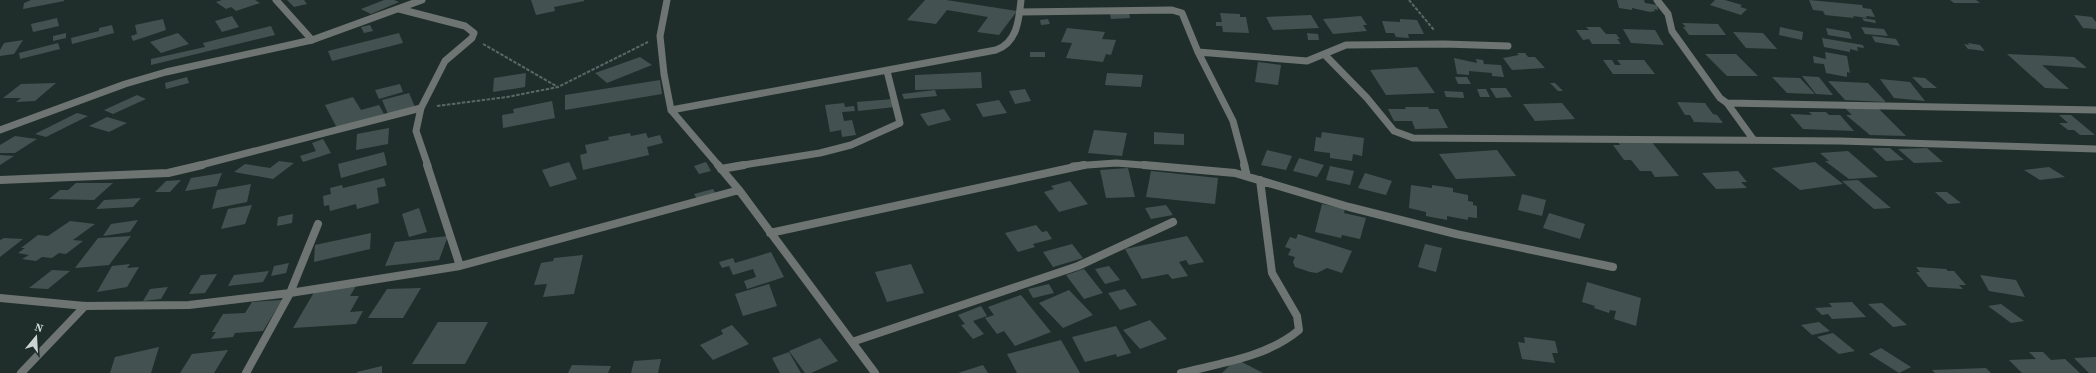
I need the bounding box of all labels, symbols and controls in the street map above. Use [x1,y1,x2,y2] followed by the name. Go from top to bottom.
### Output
[16,317,56,357] north arrow
[33,320,45,336] text: N

